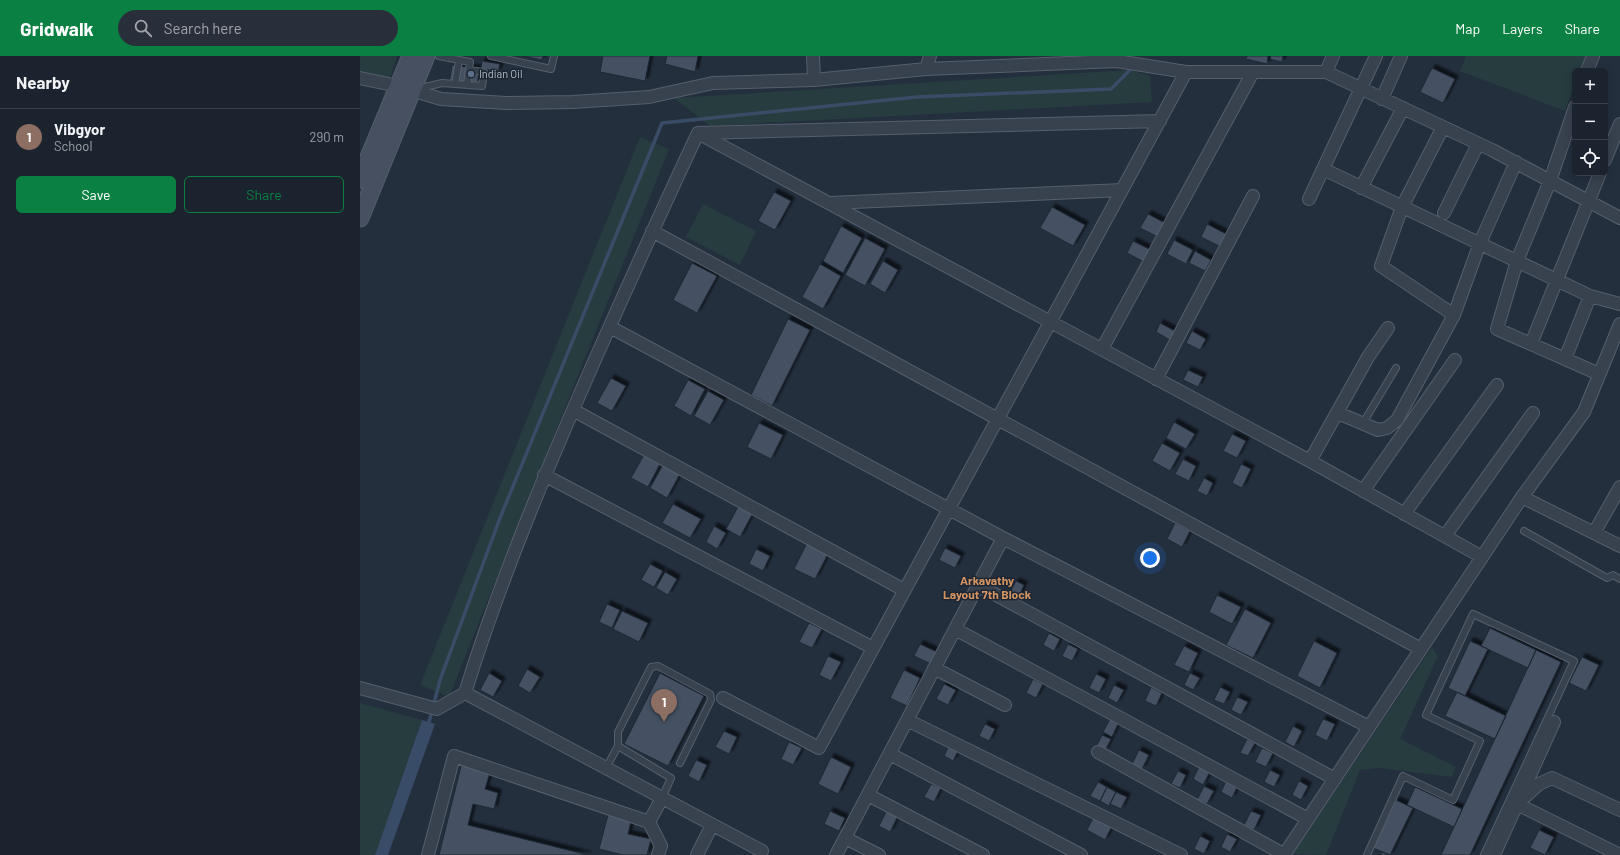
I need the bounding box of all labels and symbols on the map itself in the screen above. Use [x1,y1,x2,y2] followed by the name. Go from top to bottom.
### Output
[479,67,522,80] place label: Indian Oil
[466,69,476,79] marker: Indian Oil
[1140,548,1160,568] your location
[943,573,1032,601] district label: Arkavathy Layout 7th Block
[651,689,677,722] pin: 1

